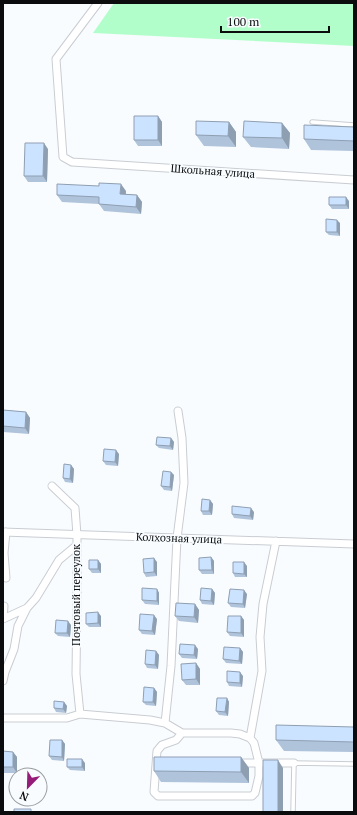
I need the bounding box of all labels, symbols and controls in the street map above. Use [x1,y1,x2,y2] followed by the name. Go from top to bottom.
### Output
[221,8,329,34] scale bar
[227,14,260,29] text: 100 m
[170,161,256,181] street label: Школьная улица
[136,529,223,547] street label: Колхозная улица
[69,544,83,646] street label: Почтовый переулок
[8,767,48,807] north arrow
[17,788,31,804] text: N

